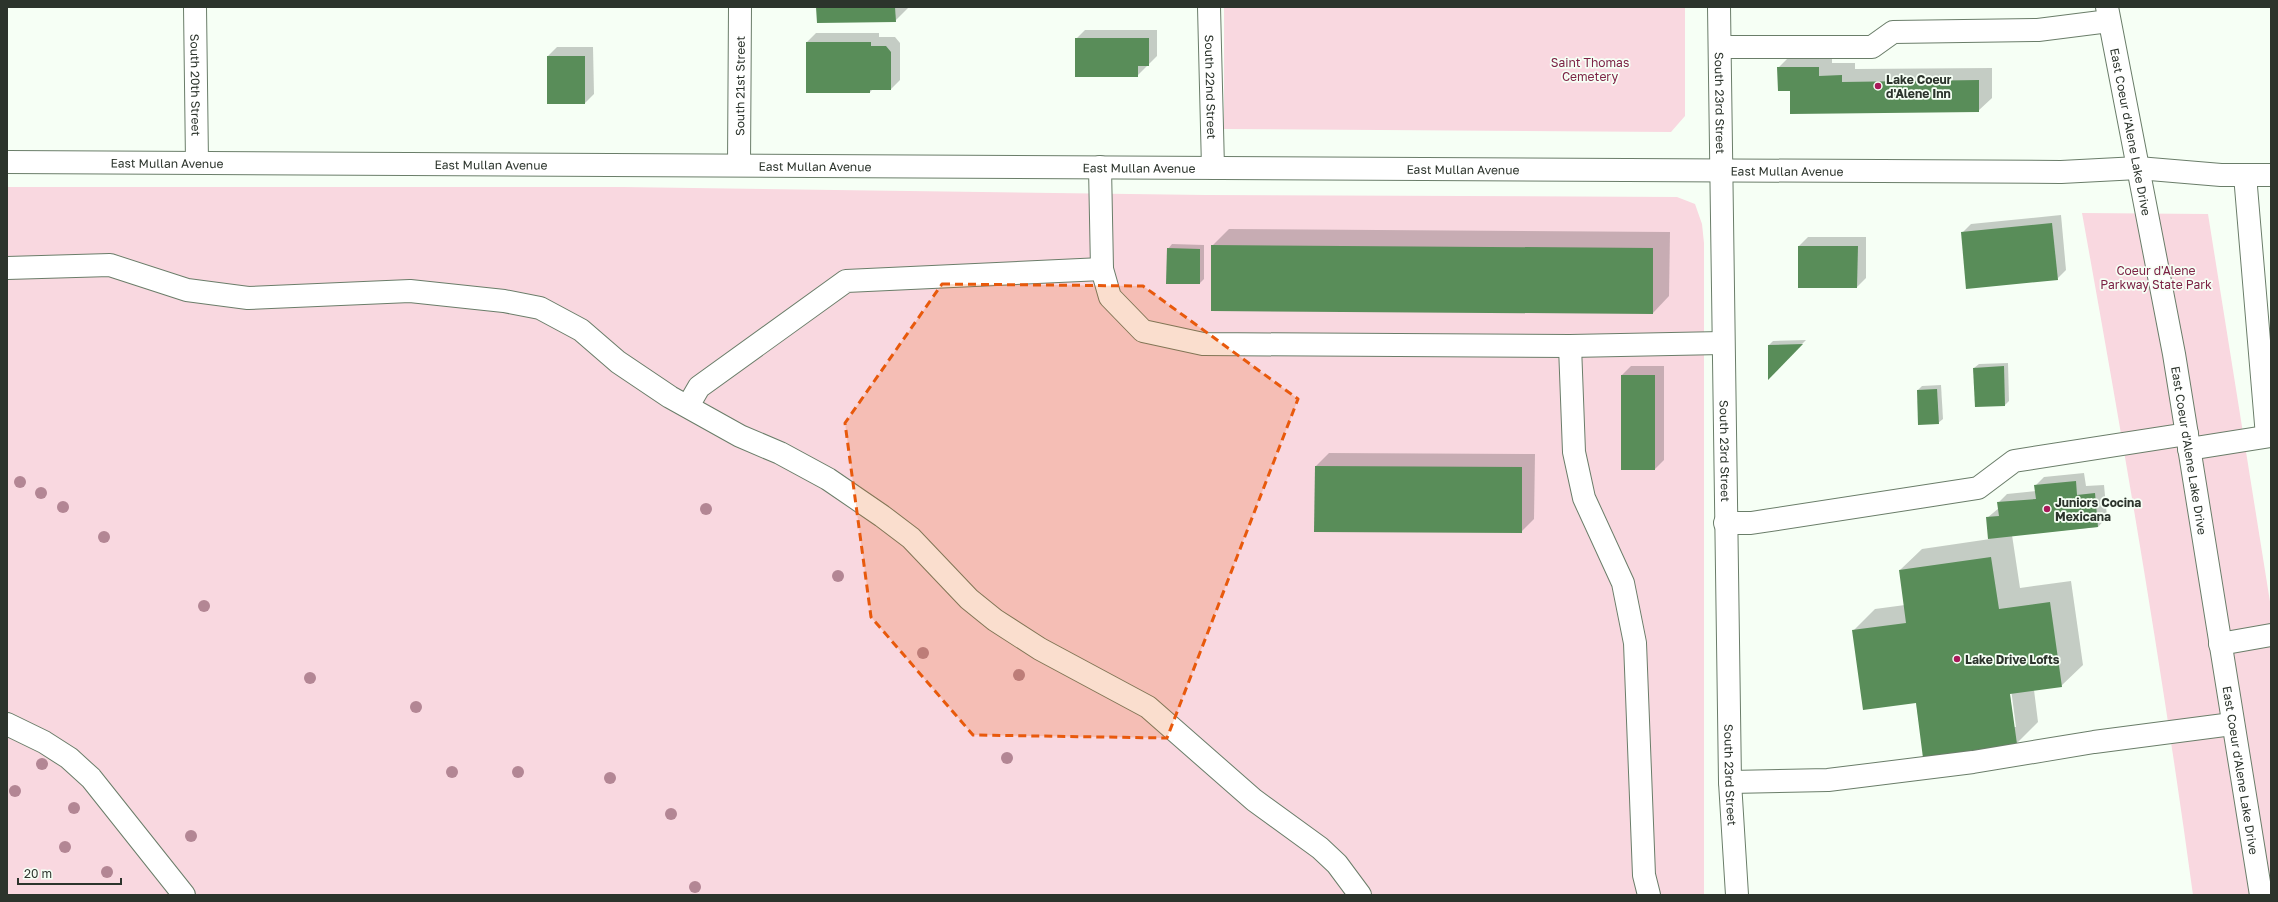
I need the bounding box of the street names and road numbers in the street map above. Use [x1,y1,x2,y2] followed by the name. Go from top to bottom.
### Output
[188,34,204,137] street label: South 20th Street
[1202,34,1220,140] street label: South 22nd Street
[732,36,747,136] street label: South 21st Street
[2108,47,2155,217] street label: East Coeur d'Alene Lake Drive
[1712,52,1729,154] street label: South 23rd Street
[110,155,224,171] street label: East Mullan Avenue
[434,157,548,172] street label: East Mullan Avenue
[758,158,872,174] street label: East Mullan Avenue
[1082,160,1196,175] street label: East Mullan Avenue
[1406,161,1520,177] street label: East Mullan Avenue
[1730,163,1844,178] street label: East Mullan Avenue
[2169,365,2210,536] street label: East Coeur d'Alene Lake Drive
[1717,400,1734,502] street label: South 23rd Street
[2220,685,2262,856] street label: East Coeur d'Alene Lake Drive
[1722,724,1740,826] street label: South 23rd Street

